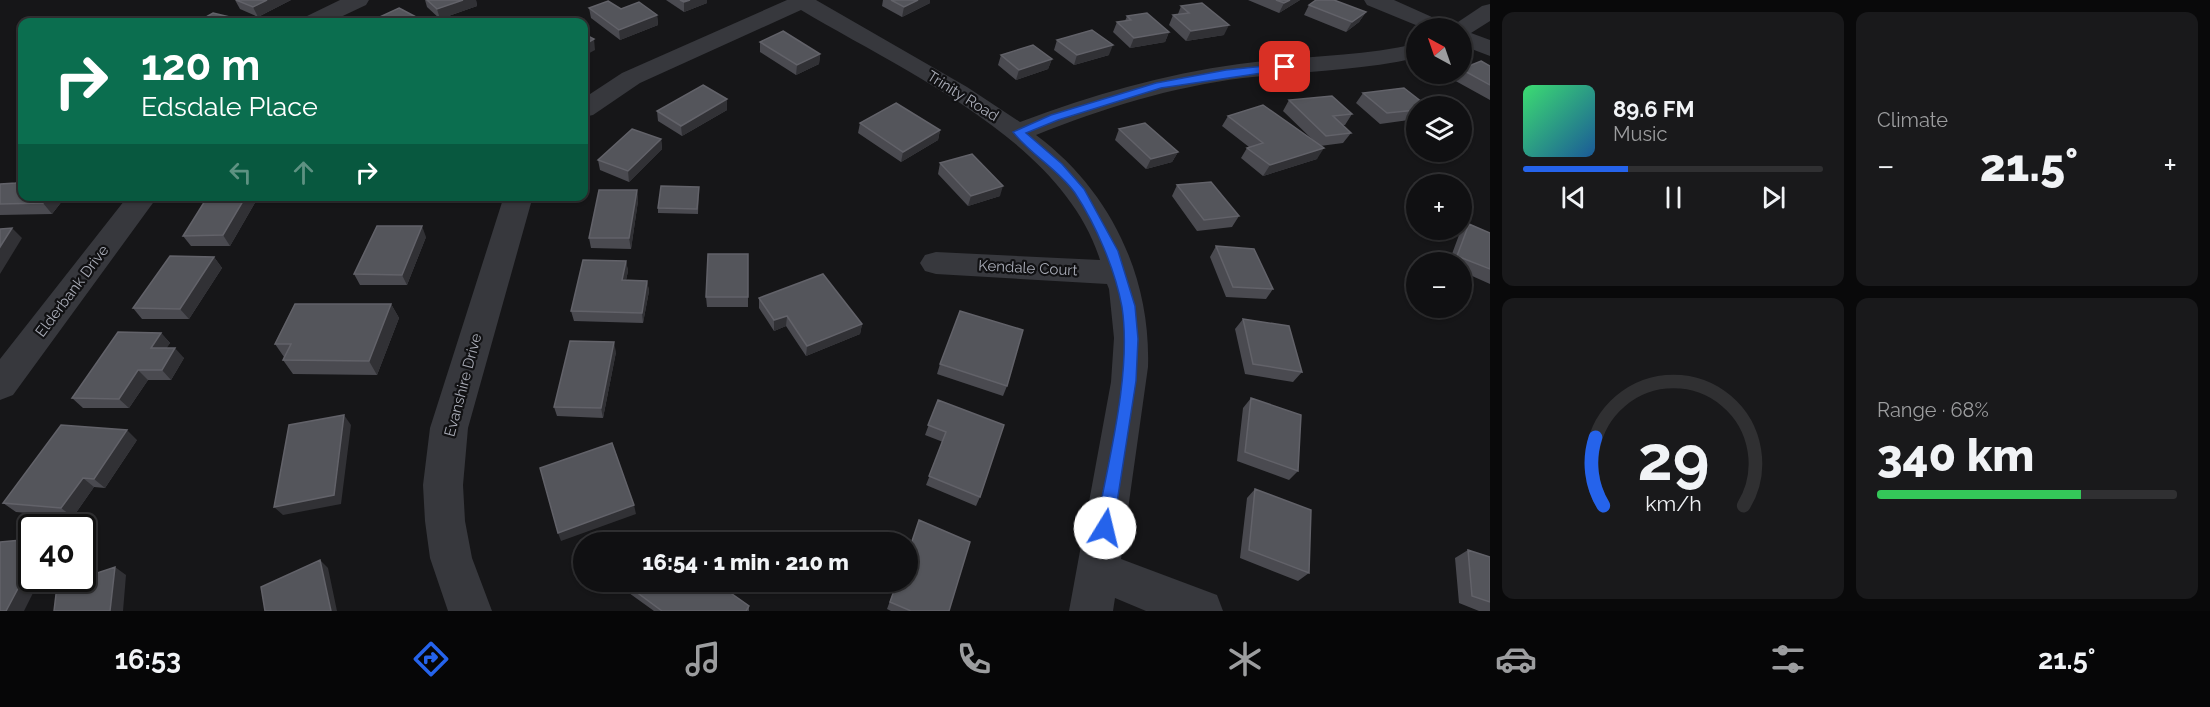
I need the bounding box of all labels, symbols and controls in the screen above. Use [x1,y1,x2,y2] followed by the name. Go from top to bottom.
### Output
[1406,18,1472,84] north arrow
[1406,18,1472,318] map controls
[141,41,260,90] text: 120 m
[1259,41,1310,92] pin
[42,42,120,120] icon: right
[1268,50,1301,83] icon: arrive
[924,67,1002,125] street label: Trinity Road
[141,91,318,122] text: Edsdale Place
[1406,96,1472,162] button: layers
[1613,96,1695,122] text: 89.6 FM
[1877,108,1948,132] text: Climate
[1613,122,1667,146] text: Music
[1980,139,2078,192] text: 21.5°
[1877,146,1895,185] text: −
[2163,146,2177,185] text: +
[224,156,257,189] icon: left
[287,156,320,189] icon: ahead
[350,156,383,189] icon: right
[1406,174,1472,240] button: +
[1557,181,1590,214] icon: previous
[1657,181,1690,214] icon: pause
[1757,181,1790,214] icon: next
[32,241,113,340] street label: Elderbank Drive
[1406,252,1472,318] button: −
[978,256,1078,280] street label: Kendale Court
[441,331,485,439] street label: Evanshire Drive
[1877,398,1989,422] text: Range · 68%
[1637,421,1709,495] text: 29
[1877,429,2034,482] text: 340 km
[1645,491,1701,516] text: km/h
[1073,496,1137,560] position arrow
[18,514,96,592] speed limit sign: 40
[642,549,849,575] text: 16:54 · 1 min · 210 m
[410,638,452,680] icon: directions
[682,638,724,680] icon: music
[953,638,995,680] icon: phone
[1224,638,1266,680] icon: climate
[1495,638,1537,680] icon: car
[1767,638,1809,680] icon: filters
[115,644,181,675] text: 16:53
[2038,644,2095,675] text: 21.5°

